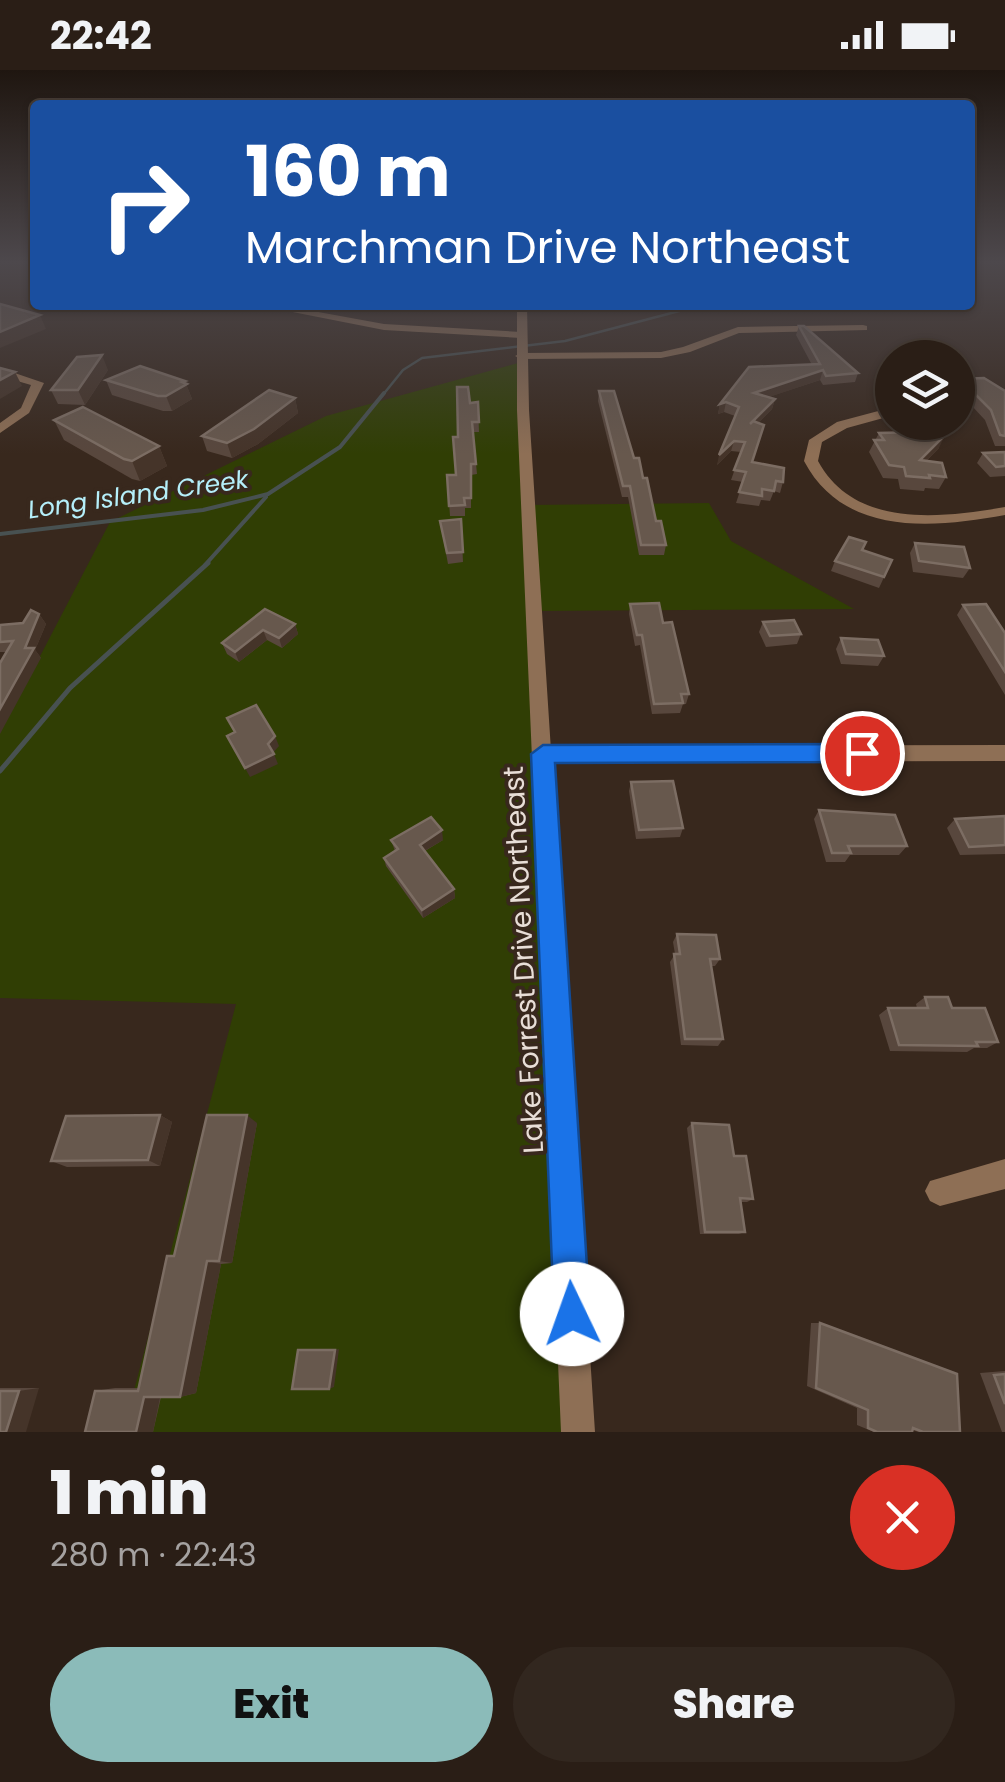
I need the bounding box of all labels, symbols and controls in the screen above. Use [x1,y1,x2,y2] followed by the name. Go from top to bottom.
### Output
[50,9,152,62] text: 22:42
[245,122,451,221] text: 160 m
[80,140,210,270] icon: right
[245,216,850,279] text: Marchman Drive Northeast
[875,340,975,440] map controls
[875,340,975,440] button: layers
[26,462,252,527] water label: Long Island Creek
[820,711,905,796] pin
[835,726,890,781] icon: arrive
[494,765,553,1155] street label: Lake Forrest Drive Northeast
[520,1262,624,1366] position arrow
[50,1451,208,1535] text: 1 min
[850,1465,955,1570] button: close
[50,1532,257,1577] text: 280 m · 22:43
[50,1647,493,1762] button: Exit
[513,1647,955,1762] button: Share

